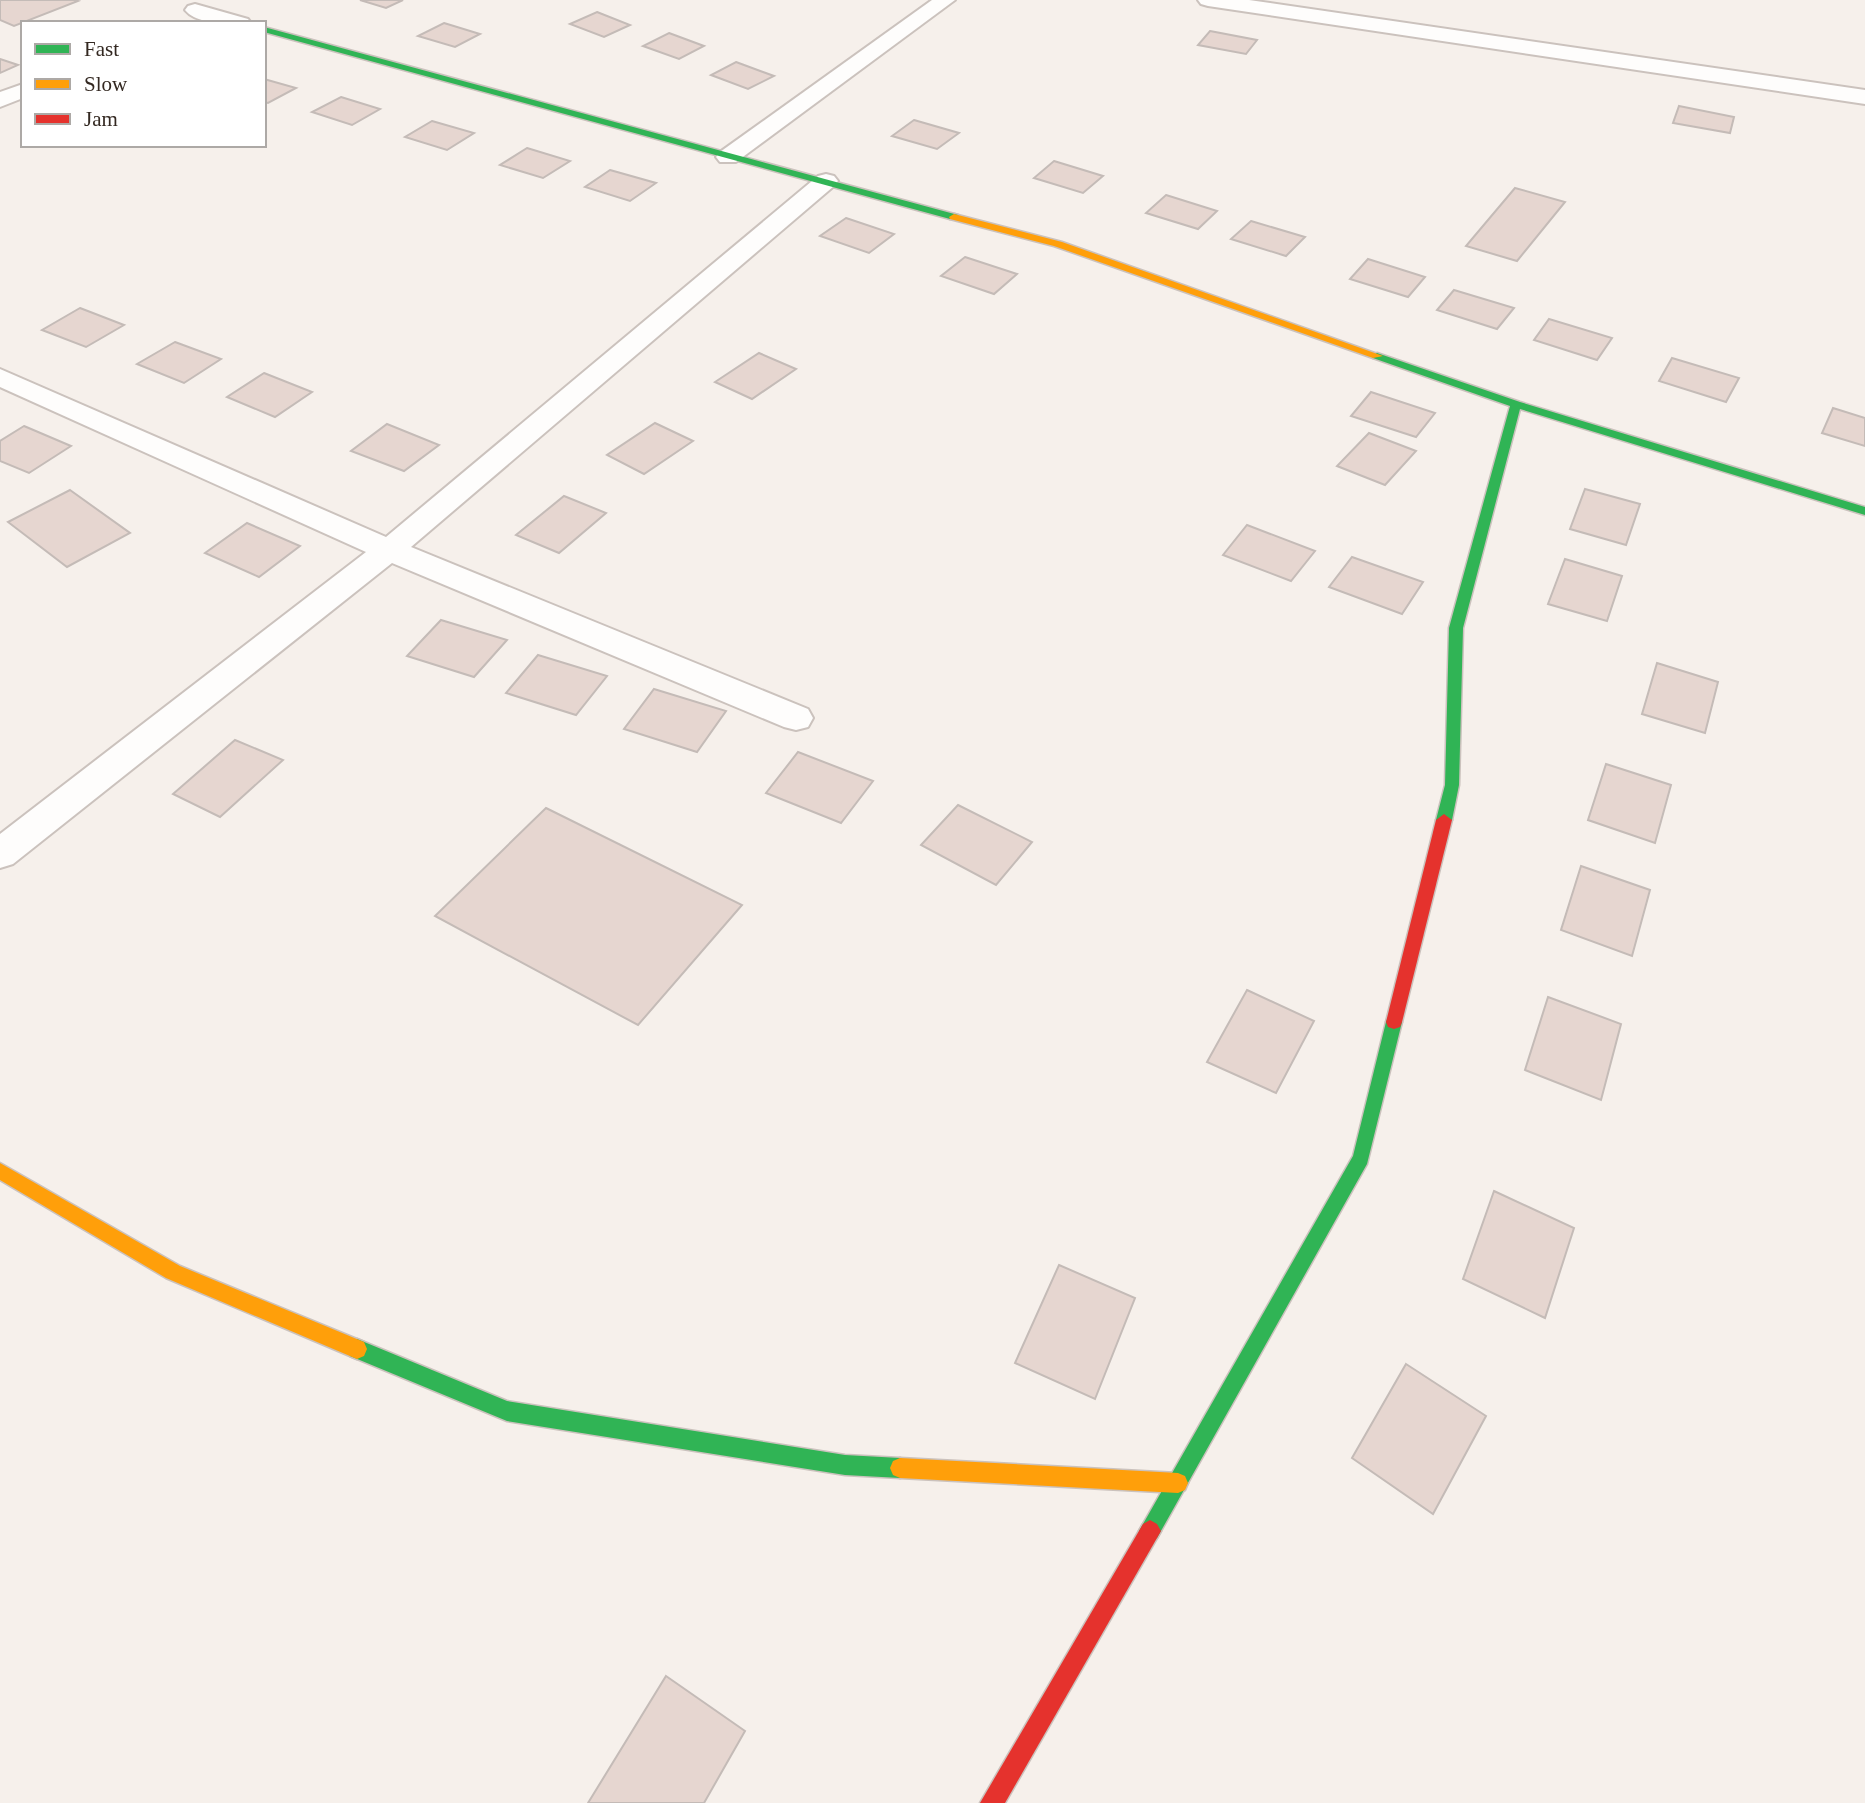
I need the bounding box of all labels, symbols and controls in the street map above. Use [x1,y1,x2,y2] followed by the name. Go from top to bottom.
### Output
[21,21,266,147] legend
[84,37,119,61] text: Fast
[84,72,128,96] text: Slow
[84,107,118,131] text: Jam

